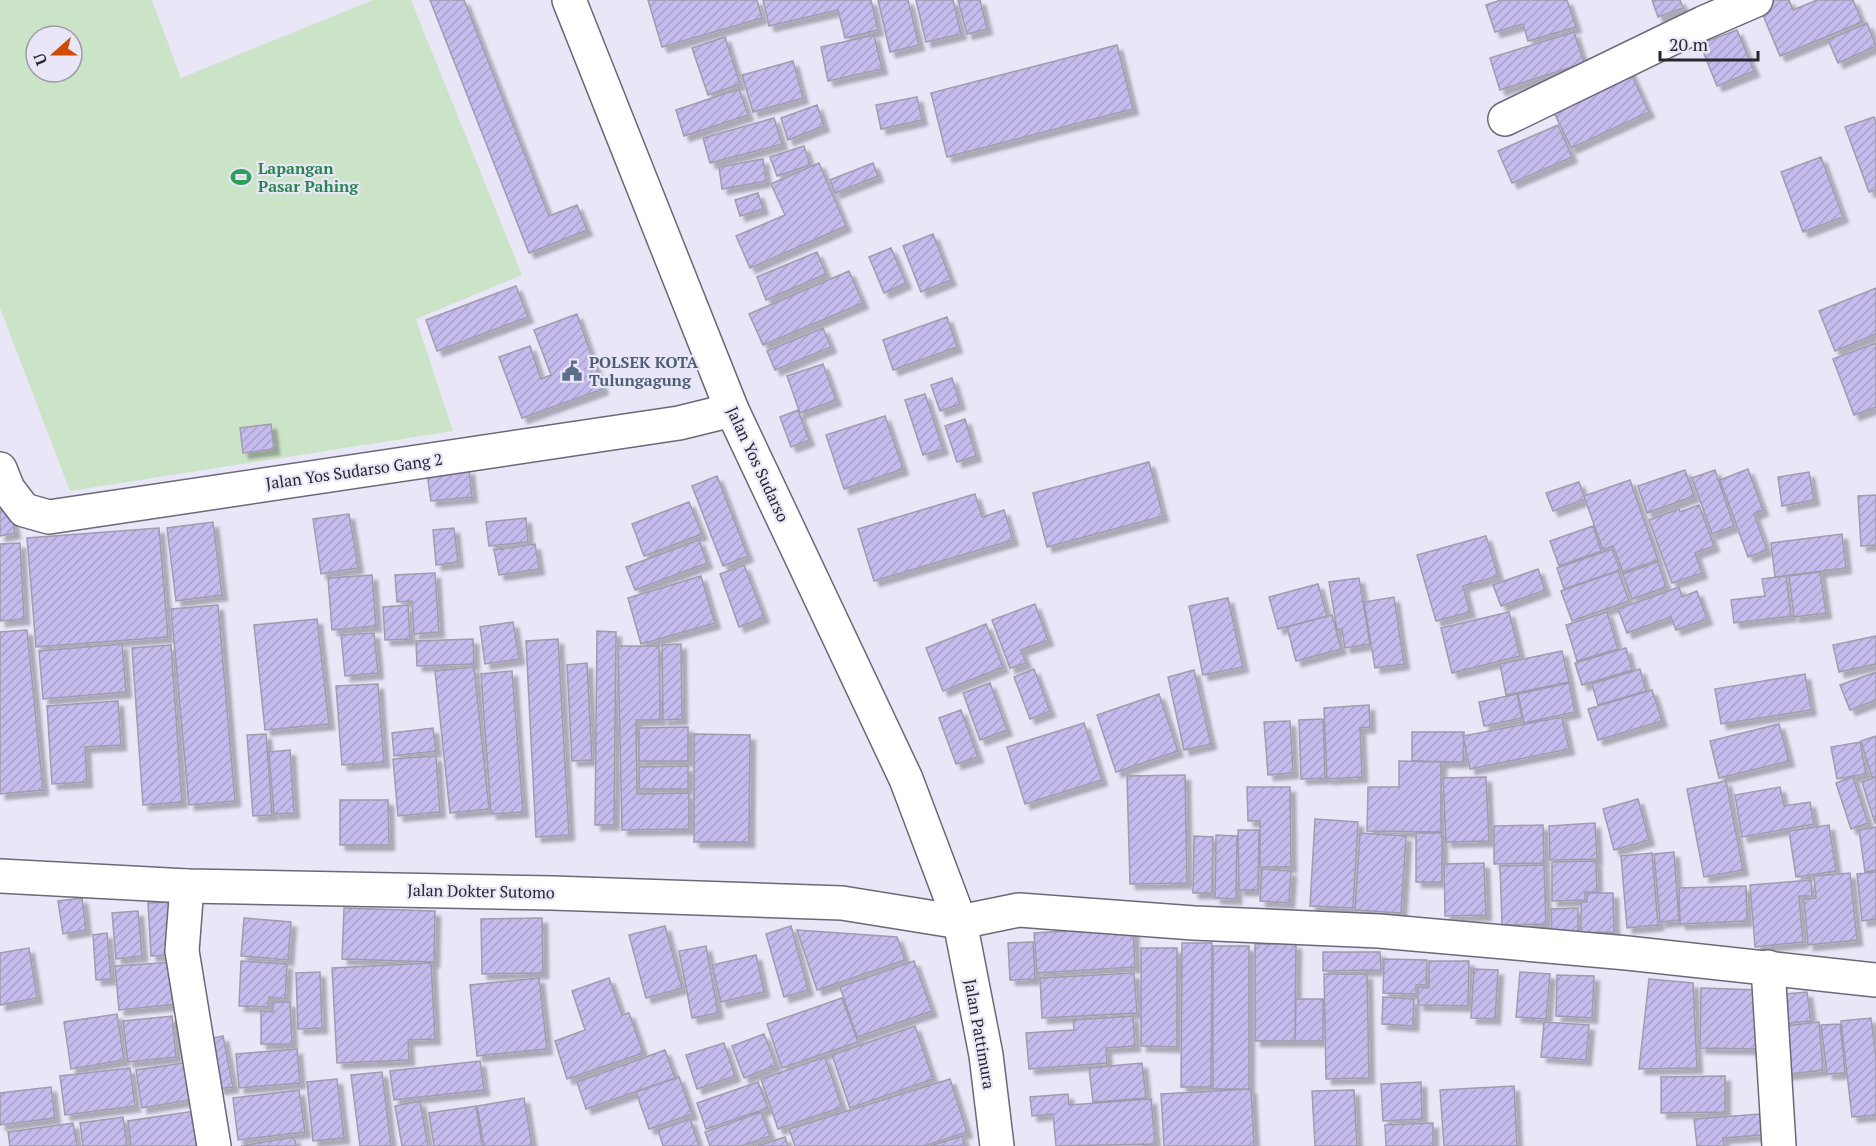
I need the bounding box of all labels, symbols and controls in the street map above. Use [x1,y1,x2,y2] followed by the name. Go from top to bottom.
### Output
[24,24,84,84] north arrow
[1660,24,1758,62] scale bar
[1669,32,1709,56] text: 20 m
[27,50,52,69] text: U
[258,157,359,197] place label: Lapangan Pasar Pahing
[229,165,253,189] sports icon: Lapangan Pasar Pahing
[589,351,698,391] place label: POLSEK KOTA Tulungagung
[560,359,584,383] public building icon: POLSEK KOTA Tulungagung
[722,403,794,525] street label: Jalan Yos Sudarso
[264,448,444,494] street label: Jalan Yos Sudarso Gang 2
[407,879,555,903] street label: Jalan Dokter Sutomo
[960,977,1000,1091] street label: Jalan Pattimura

